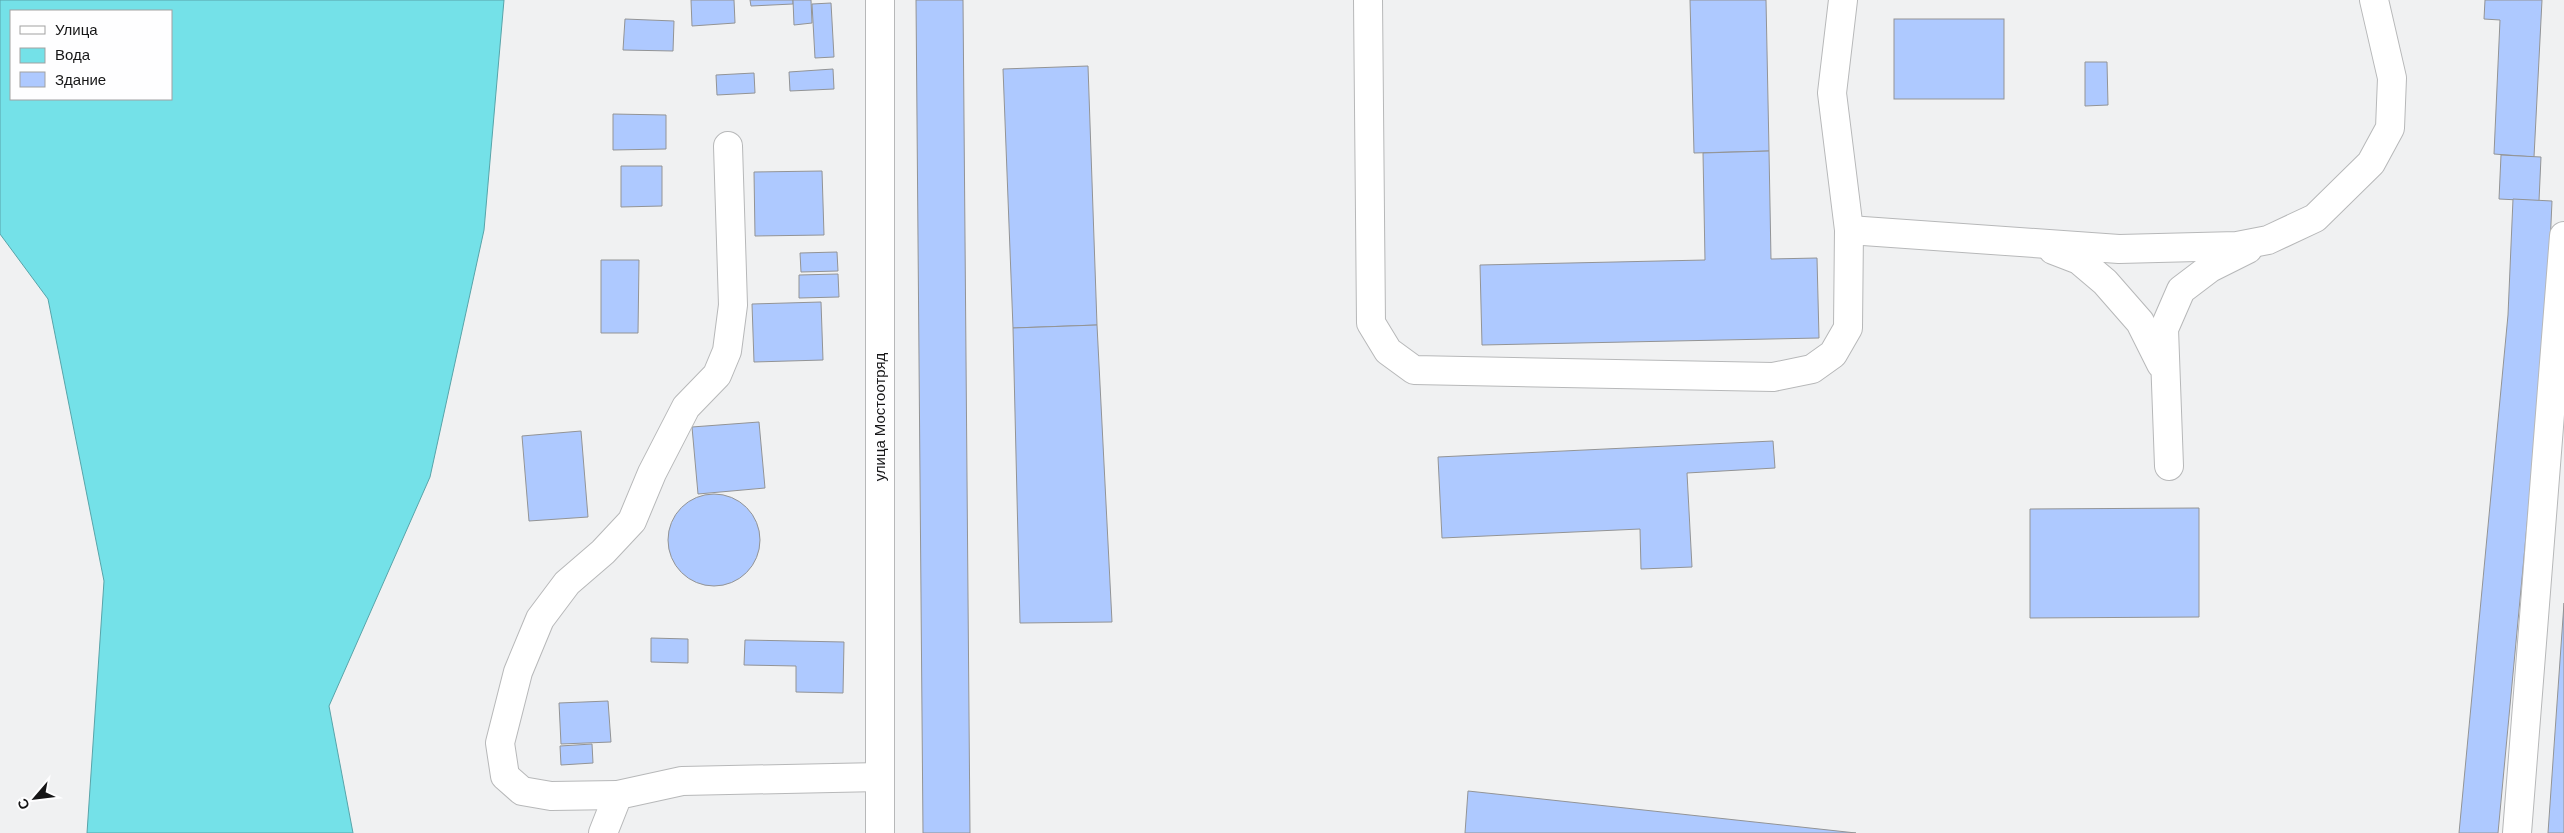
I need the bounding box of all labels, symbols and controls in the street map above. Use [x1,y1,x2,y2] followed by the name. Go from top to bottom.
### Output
[10,10,172,100] legend
[55,20,98,40] text: Улица
[55,45,91,65] text: Вода
[55,70,106,90] text: Здание
[870,352,890,481] street label: улица Мостоотряд
[10,773,60,823] north arrow
[13,795,34,813] text: С

